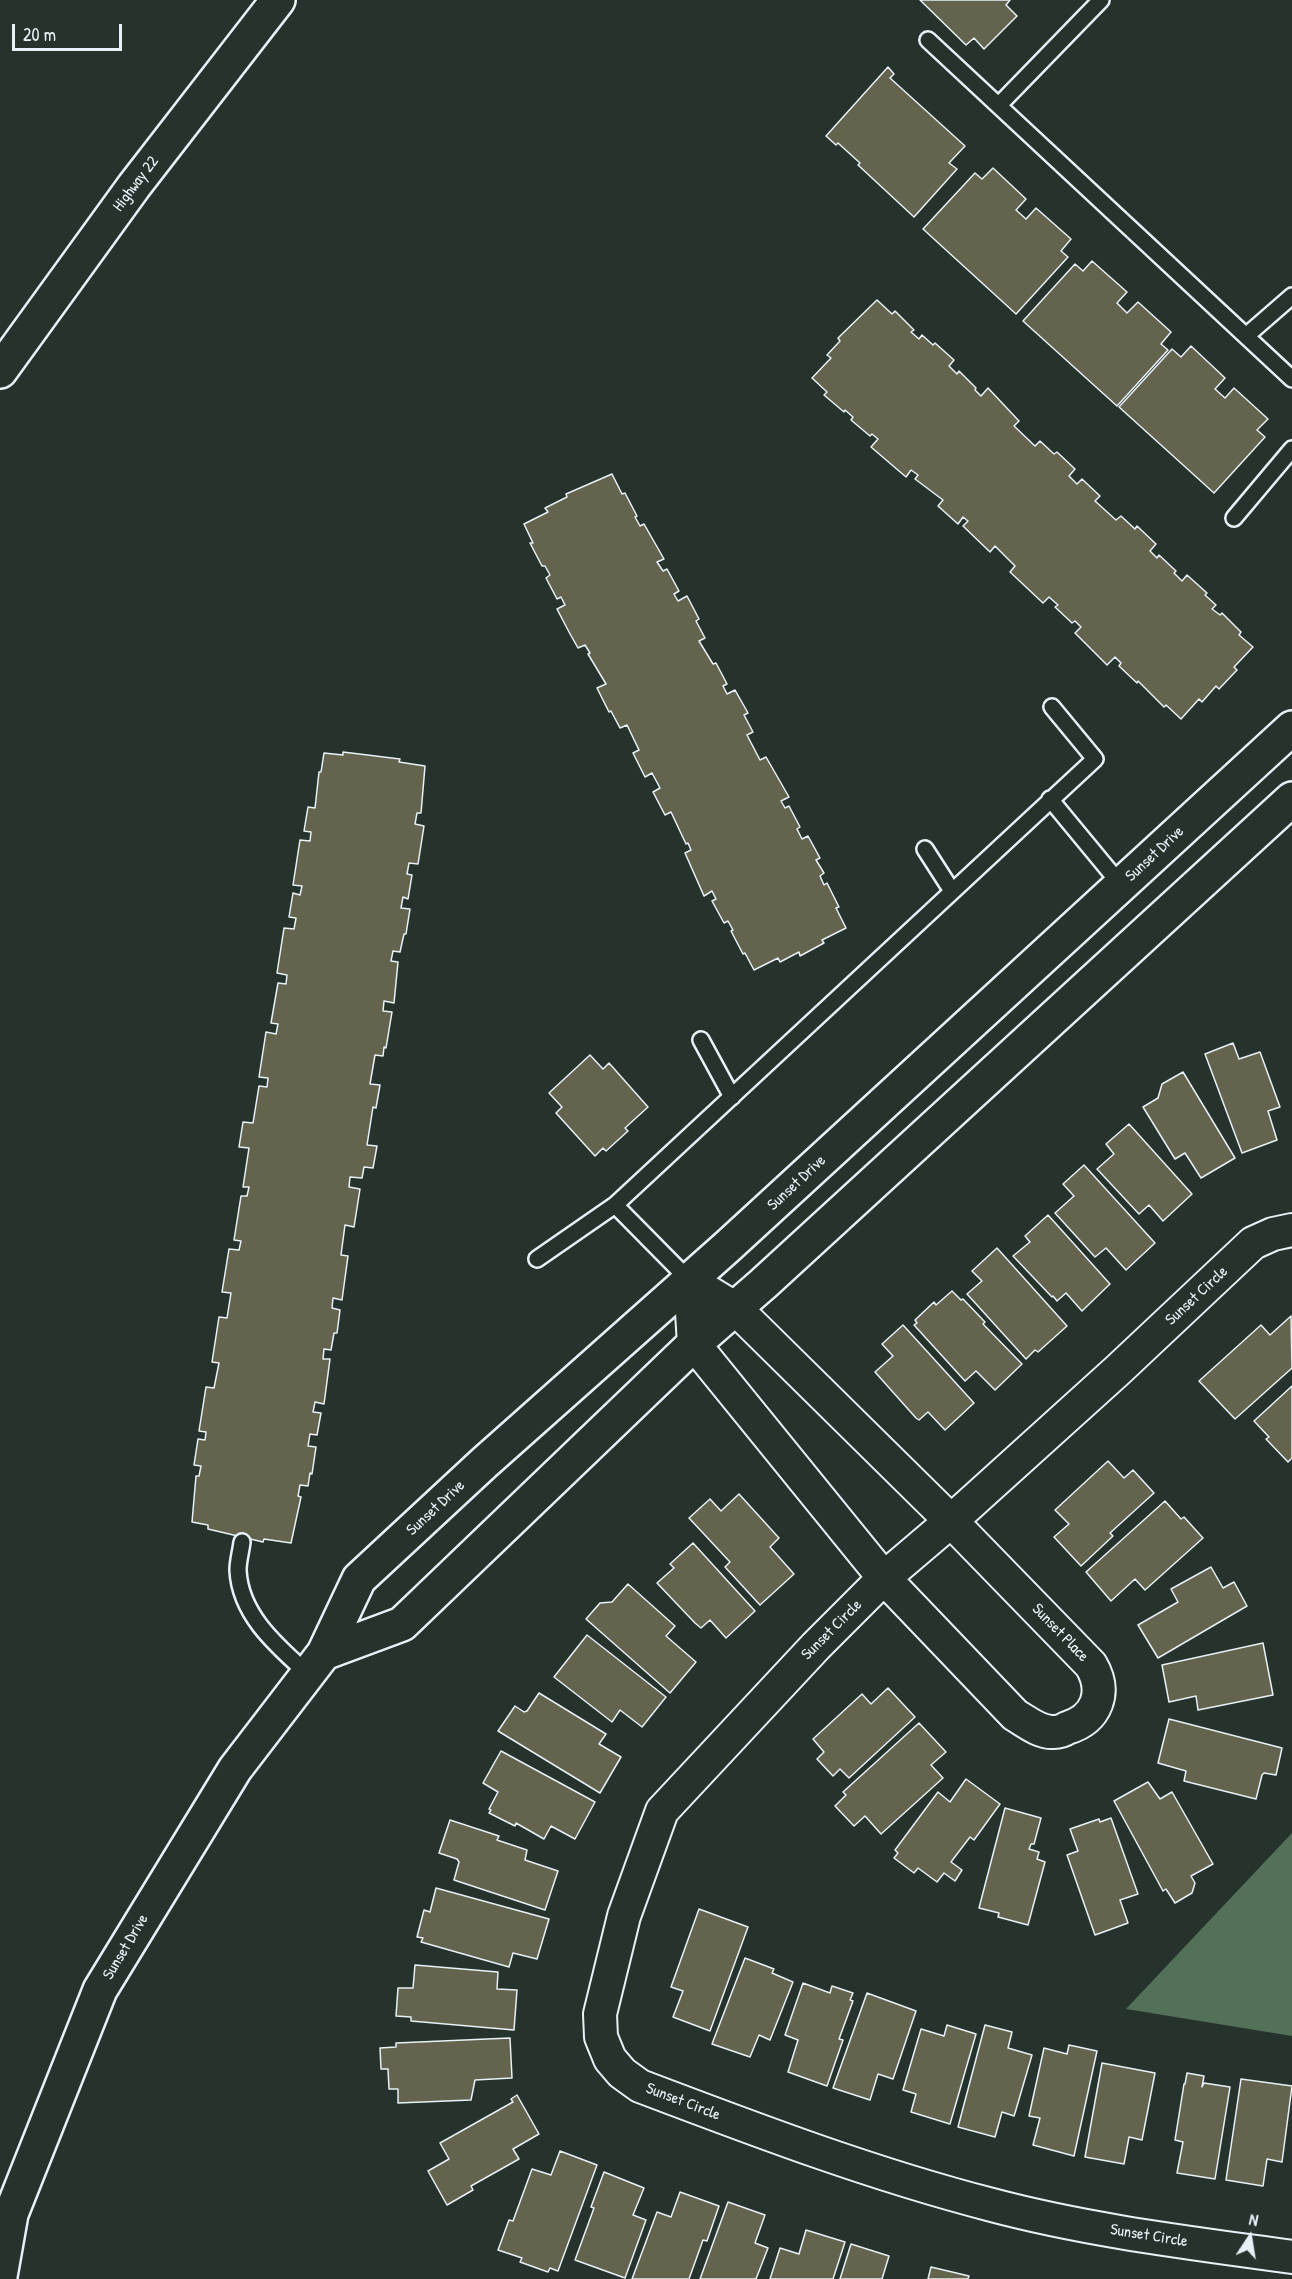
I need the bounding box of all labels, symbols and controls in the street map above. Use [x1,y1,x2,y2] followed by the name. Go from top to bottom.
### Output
[15,12,124,50] scale bar
[23,22,56,47] text: 20 m
[109,153,163,215] street label: Highway 22
[1122,822,1188,886] street label: Sunset Drive
[764,1151,830,1215] street label: Sunset Drive
[1162,1262,1232,1330] street label: Sunset Circle
[403,1476,469,1540] street label: Sunset Drive
[798,1596,866,1664] street label: Sunset Circle
[1028,1600,1092,1666] street label: Sunset Place
[99,1911,153,1983] street label: Sunset Drive
[643,2079,723,2125] street label: Sunset Circle
[1220,2207,1280,2267] north arrow
[1247,2208,1260,2231] text: N
[1109,2220,1189,2252] street label: Sunset Circle

